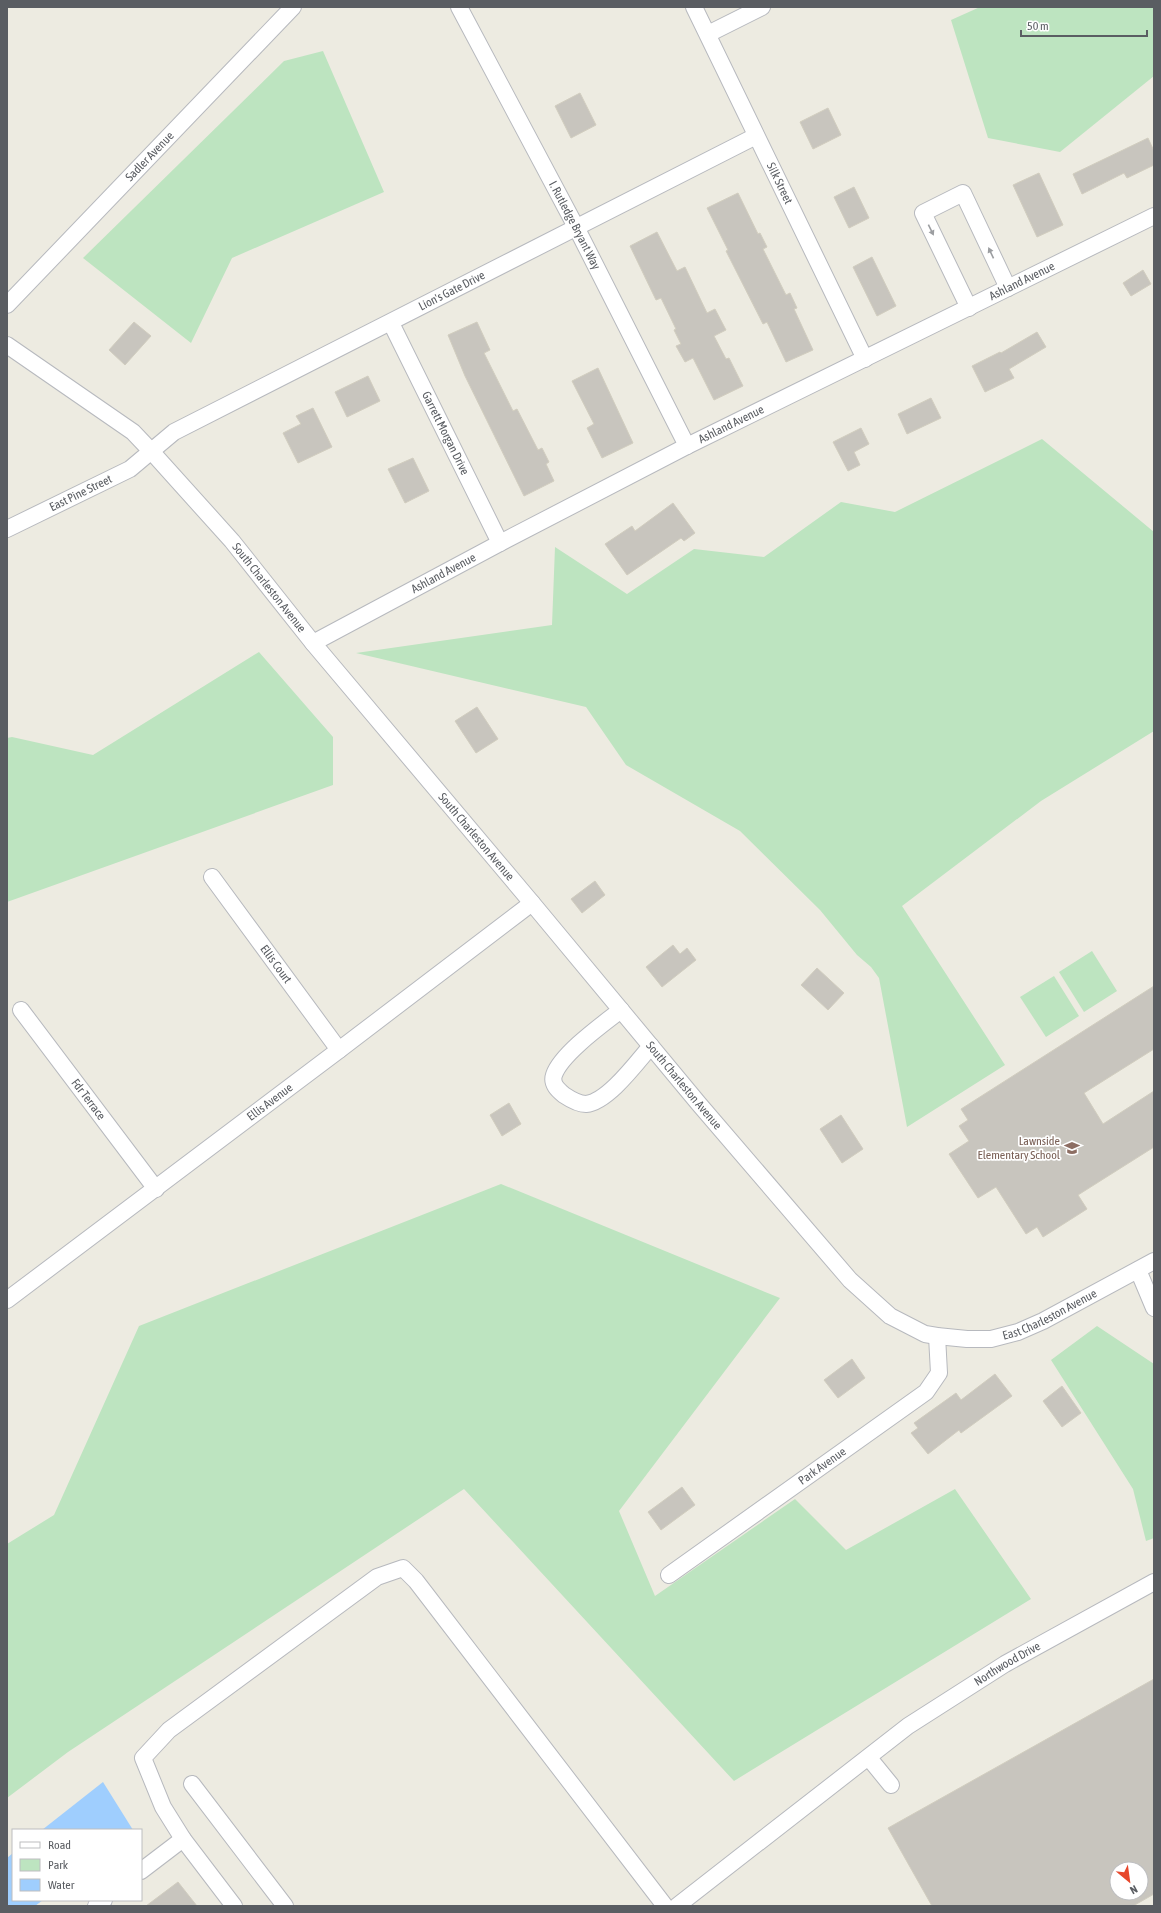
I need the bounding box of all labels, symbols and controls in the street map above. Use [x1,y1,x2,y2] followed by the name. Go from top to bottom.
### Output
[1021,12,1147,38] scale bar
[1027,19,1049,33] text: 50 m
[123,129,177,184] street label: Sadler Avenue
[764,160,796,207] street label: Silk Street
[546,179,603,272] street label: I. Rutledge Bryant Way
[928,224,934,235] one-way arrow
[988,247,994,259] one-way arrow
[987,259,1057,303] street label: Ashland Avenue
[416,268,487,313] street label: Lion's Gate Drive
[419,389,472,477] street label: Garrett Morgan Drive
[696,402,766,446] street label: Ashland Avenue
[47,472,115,514] street label: East Pine Street
[229,540,309,635] street label: South Charleston Avenue
[409,550,478,596] street label: Ashland Avenue
[435,790,517,883] street label: South Charleston Avenue
[257,942,295,986] street label: Ellis Court
[643,1039,725,1132] street label: South Charleston Avenue
[68,1076,108,1123] street label: Fdr Terrace
[244,1080,295,1124] street label: Ellis Avenue
[978,1134,1061,1162] place label: Lawnside Elementary School
[1063,1139,1081,1157] school or university icon: Lawnside Elementary School
[1001,1286,1099,1343] street label: East Charleston Avenue
[796,1444,849,1488] street label: Park Avenue
[972,1639,1043,1689] street label: Northwood Drive
[12,1829,142,1901] legend
[48,1838,71,1852] text: Road
[48,1858,69,1872] text: Park
[1109,1861,1149,1901] north arrow
[48,1878,75,1892] text: Water
[1128,1883,1140,1897] text: N

